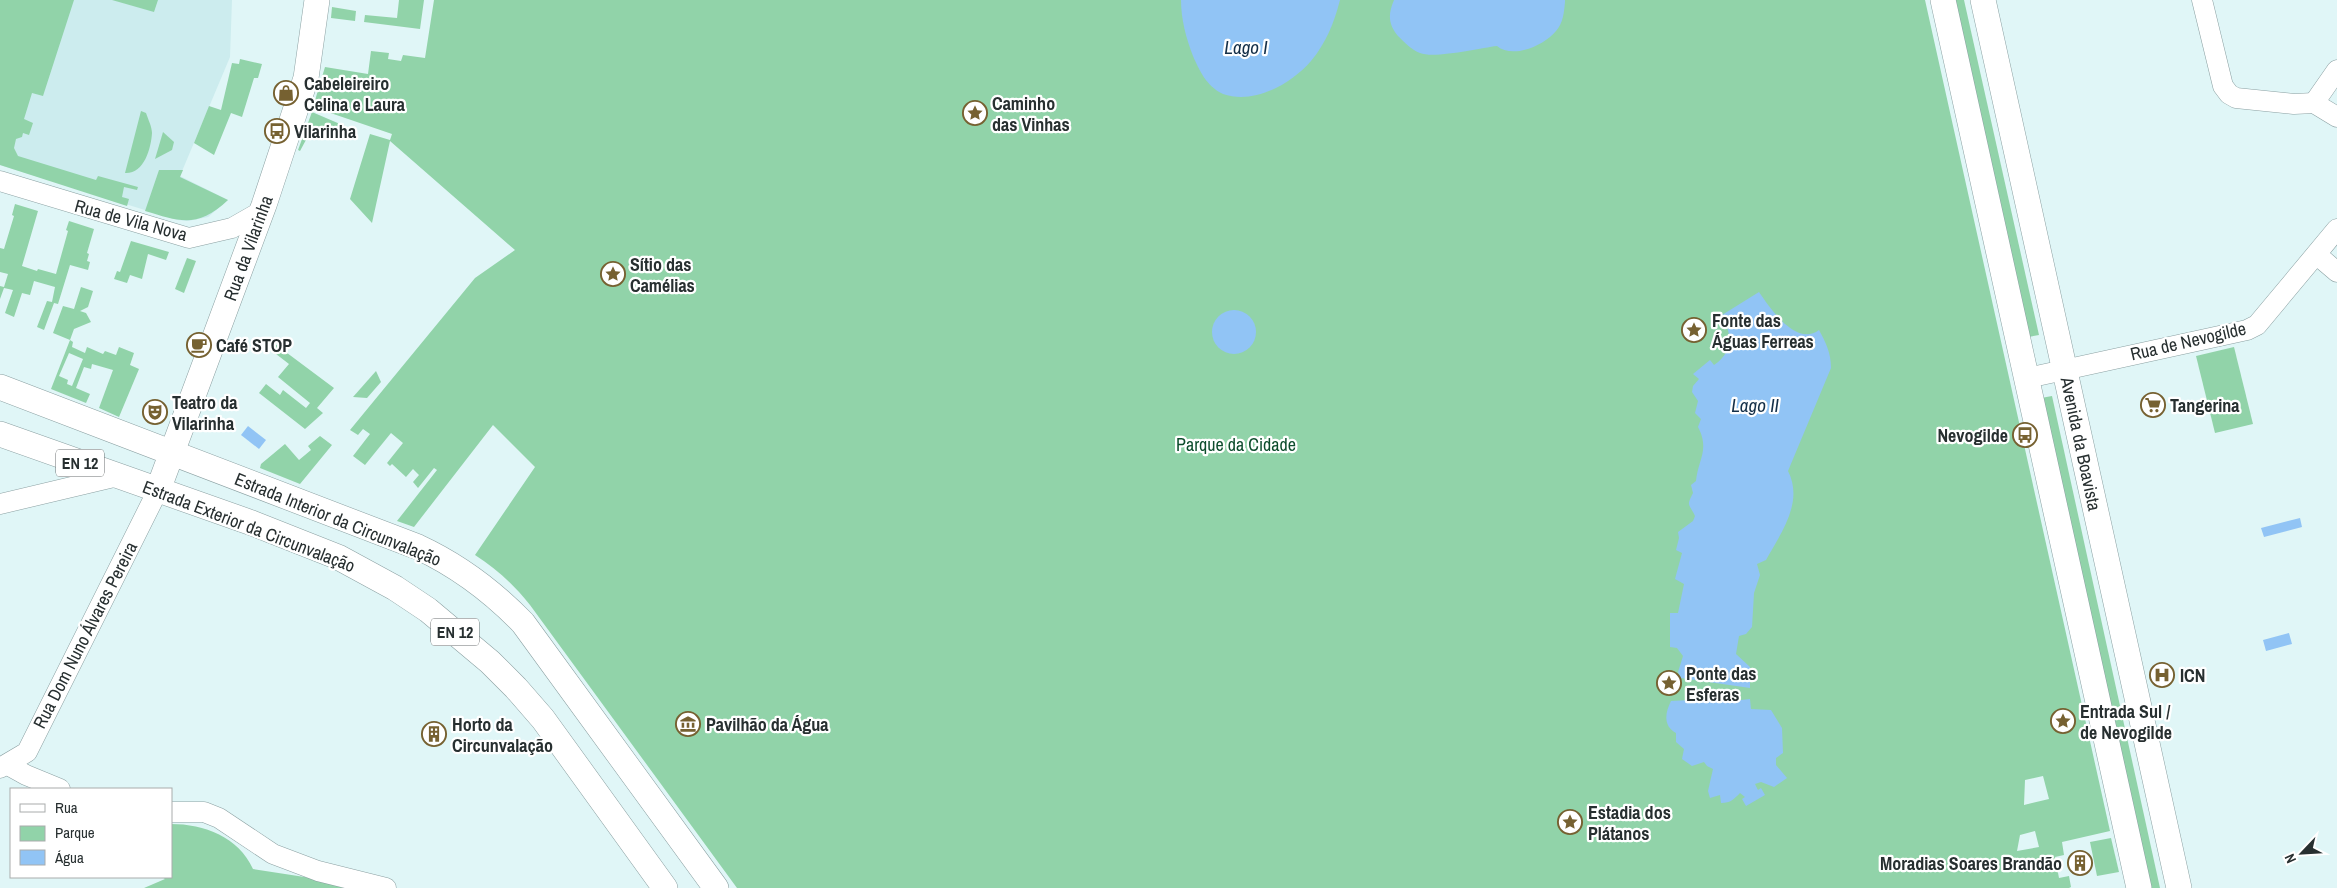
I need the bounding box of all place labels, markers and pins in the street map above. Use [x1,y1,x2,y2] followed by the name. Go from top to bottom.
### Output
[304,71,406,117] place label: Cabeleireiro Celina e Laura
[273,80,299,106] shop icon: Cabeleireiro Celina e Laura
[992,91,1070,137] place label: Caminho das Vinhas
[962,100,988,126] place icon: Caminho das Vinhas
[264,118,290,144] bus stop icon: Vilarinha
[294,119,357,144] place label: Vilarinha
[630,252,695,298] place label: Sítio das Camélias
[600,261,626,287] place icon: Sítio das Camélias
[1712,308,1814,354] place label: Fonte das Águas Ferreas
[1681,317,1707,343] place icon: Fonte das Águas Ferreas
[186,332,212,358] cafe icon: Café STOP
[216,333,292,358] place label: Café STOP
[172,390,238,436] place label: Teatro da Vilarinha
[2140,392,2166,418] supermarket icon: Tangerina
[2170,393,2240,418] place label: Tangerina
[142,399,168,425] theatre icon: Teatro da Vilarinha
[2012,422,2038,448] bus stop icon: Nevogilde
[1937,423,2008,448] place label: Nevogilde
[1686,661,1757,707] place label: Ponte das Esferas
[2149,662,2175,688] hospital icon: ICN
[2180,663,2205,688] place label: ICN
[1656,670,1682,696] place icon: Ponte das Esferas
[2080,699,2172,745] place label: Entrada Sul / de Nevogilde
[2050,708,2076,734] place icon: Entrada Sul / de Nevogilde
[675,711,701,737] museum icon: Pavilhão da Água
[452,712,553,758] place label: Horto da Circunvalação
[706,712,829,737] place label: Pavilhão da Água
[421,721,447,747] building icon: Horto da Circunvalação
[1588,800,1671,846] place label: Estadia dos Plátanos
[1557,809,1583,835] place icon: Estadia dos Plátanos
[2067,850,2093,876] building icon: Moradias Soares Brandão
[1880,851,2062,876] place label: Moradias Soares Brandão

